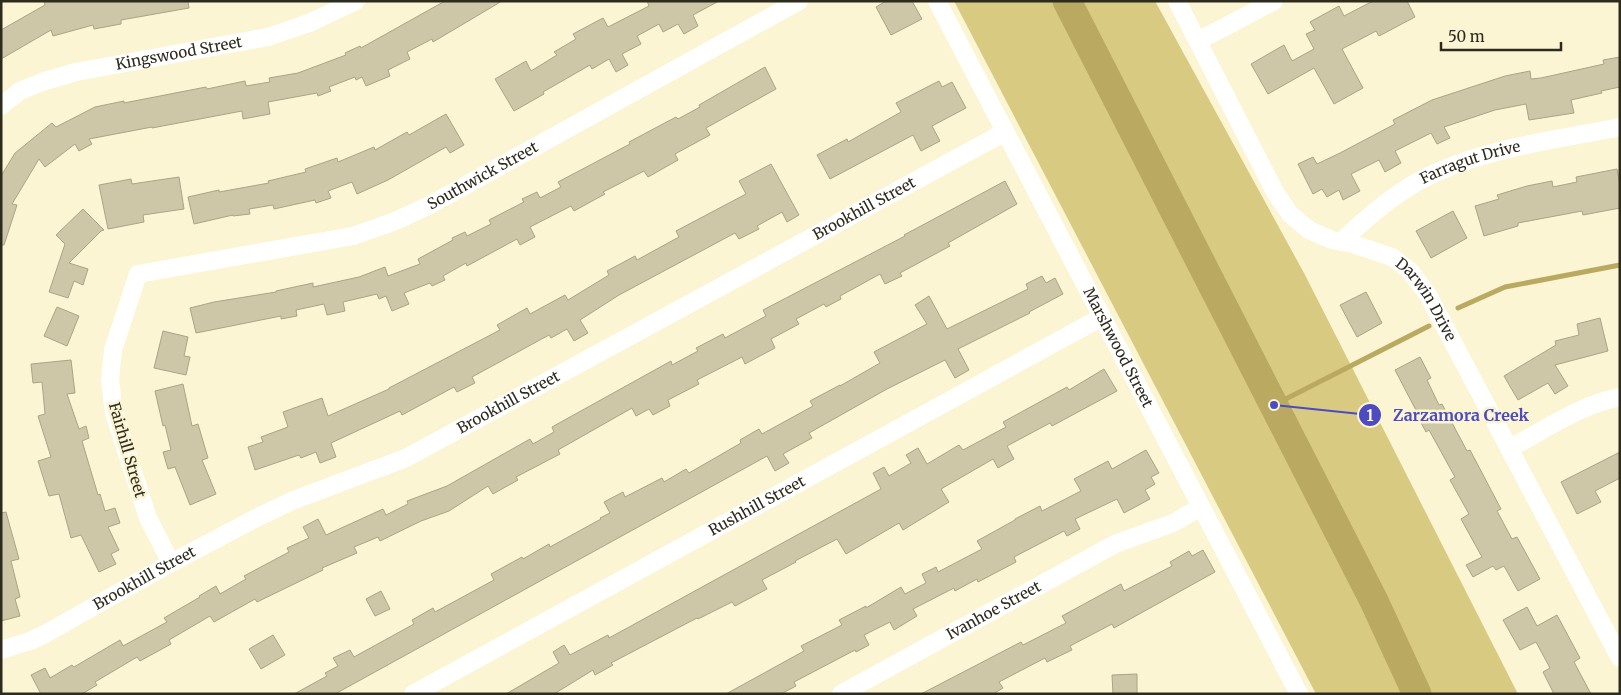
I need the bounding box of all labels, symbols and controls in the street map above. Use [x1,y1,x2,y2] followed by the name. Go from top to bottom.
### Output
[1441,20,1561,52] scale bar
[1448,27,1485,46] text: 50 m
[114,32,244,74] street label: Kingswood Street
[1416,136,1522,188] street label: Farragut Drive
[424,137,541,214] street label: Southwick Street
[809,173,919,244] street label: Brookhill Street
[1392,253,1461,344] street label: Darwin Drive
[1079,284,1158,411] street label: Marshwood Street
[454,366,563,437] street label: Brookhill Street
[105,400,150,500] street label: Fairhill Street
[1358,400,1539,431] callout: Zarzamora Creek
[1393,405,1530,425] text: Zarzamora Creek
[1367,406,1374,425] text: 1
[705,471,808,539] street label: Rushhill Street
[90,542,199,614] street label: Brookhill Street
[943,576,1044,644] street label: Ivanhoe Street

